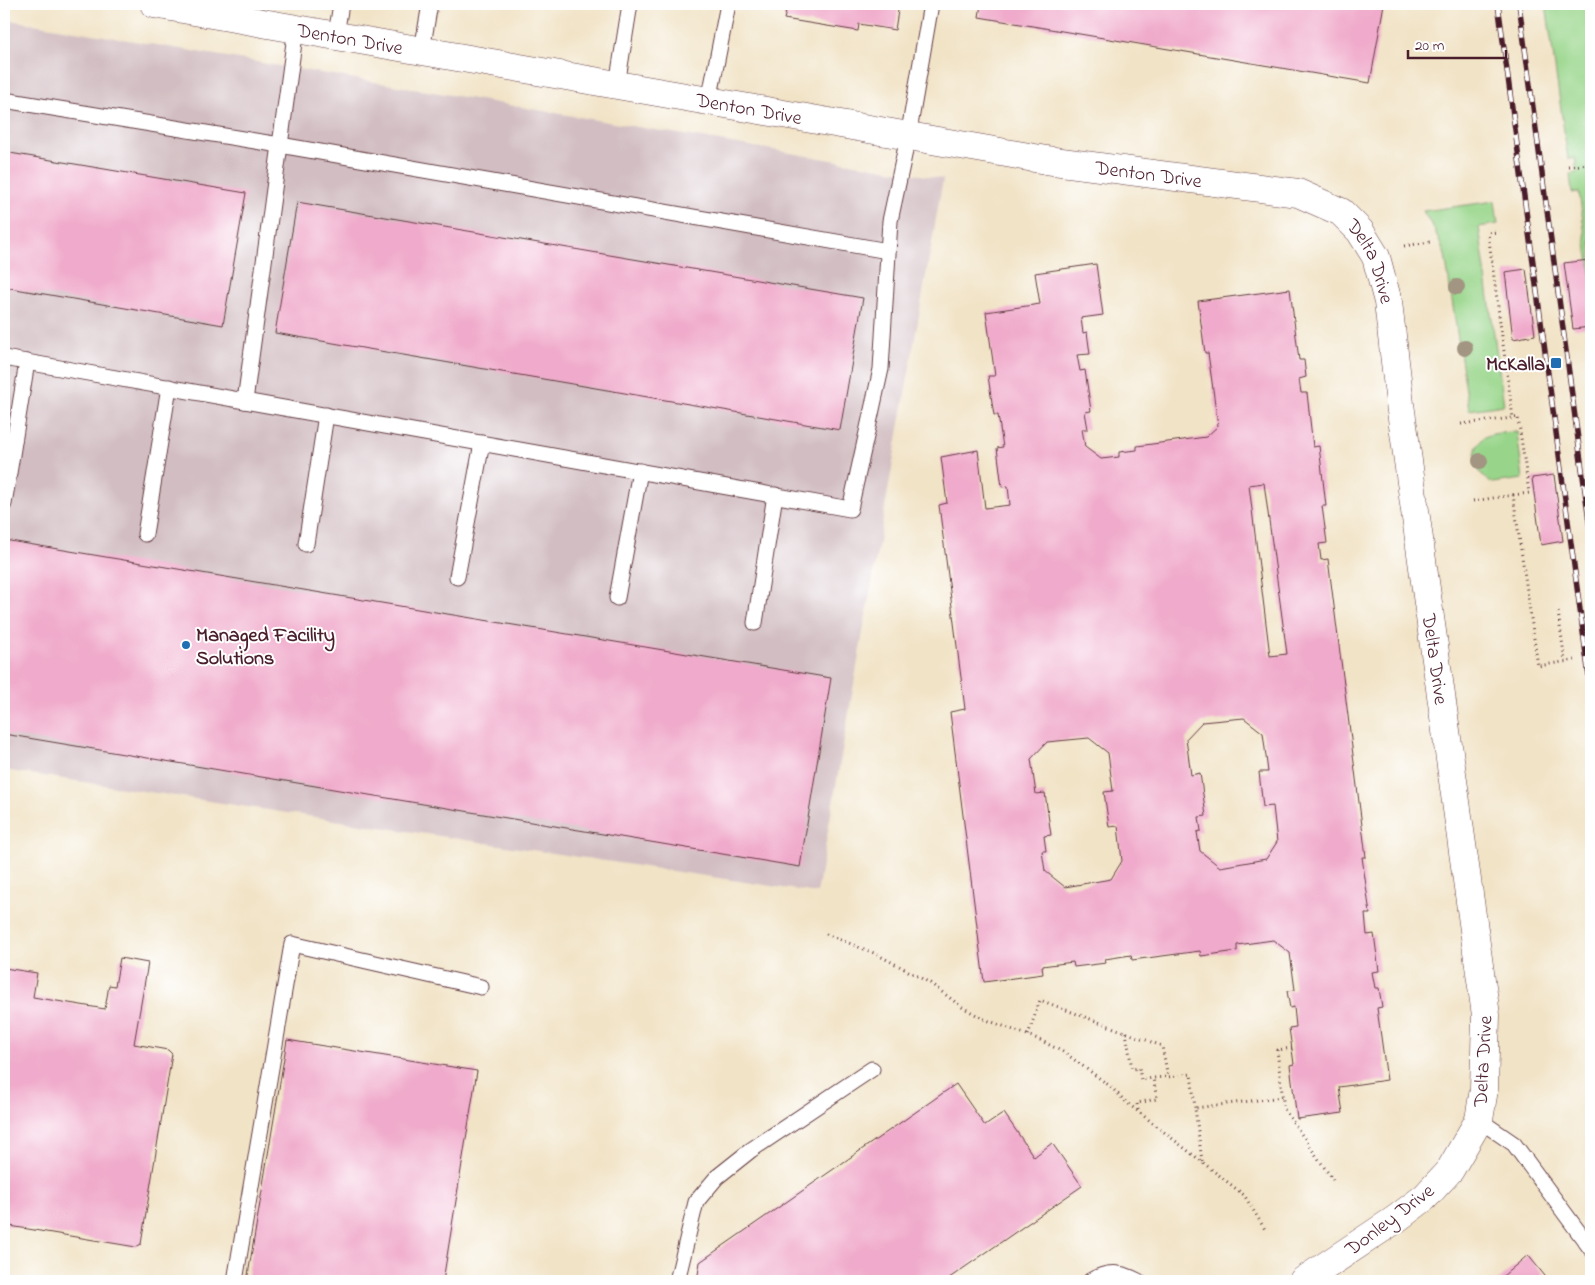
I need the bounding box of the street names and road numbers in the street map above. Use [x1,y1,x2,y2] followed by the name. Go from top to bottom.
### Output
[293,17,405,64] street label: Denton Drive
[692,87,804,134] street label: Denton Drive
[1092,154,1203,197] street label: Denton Drive
[1338,212,1400,307] street label: Delta Drive
[1413,611,1454,707] street label: Delta Drive
[1468,1015,1501,1108] street label: Delta Drive
[1339,1178,1441,1265] street label: Donley Drive

